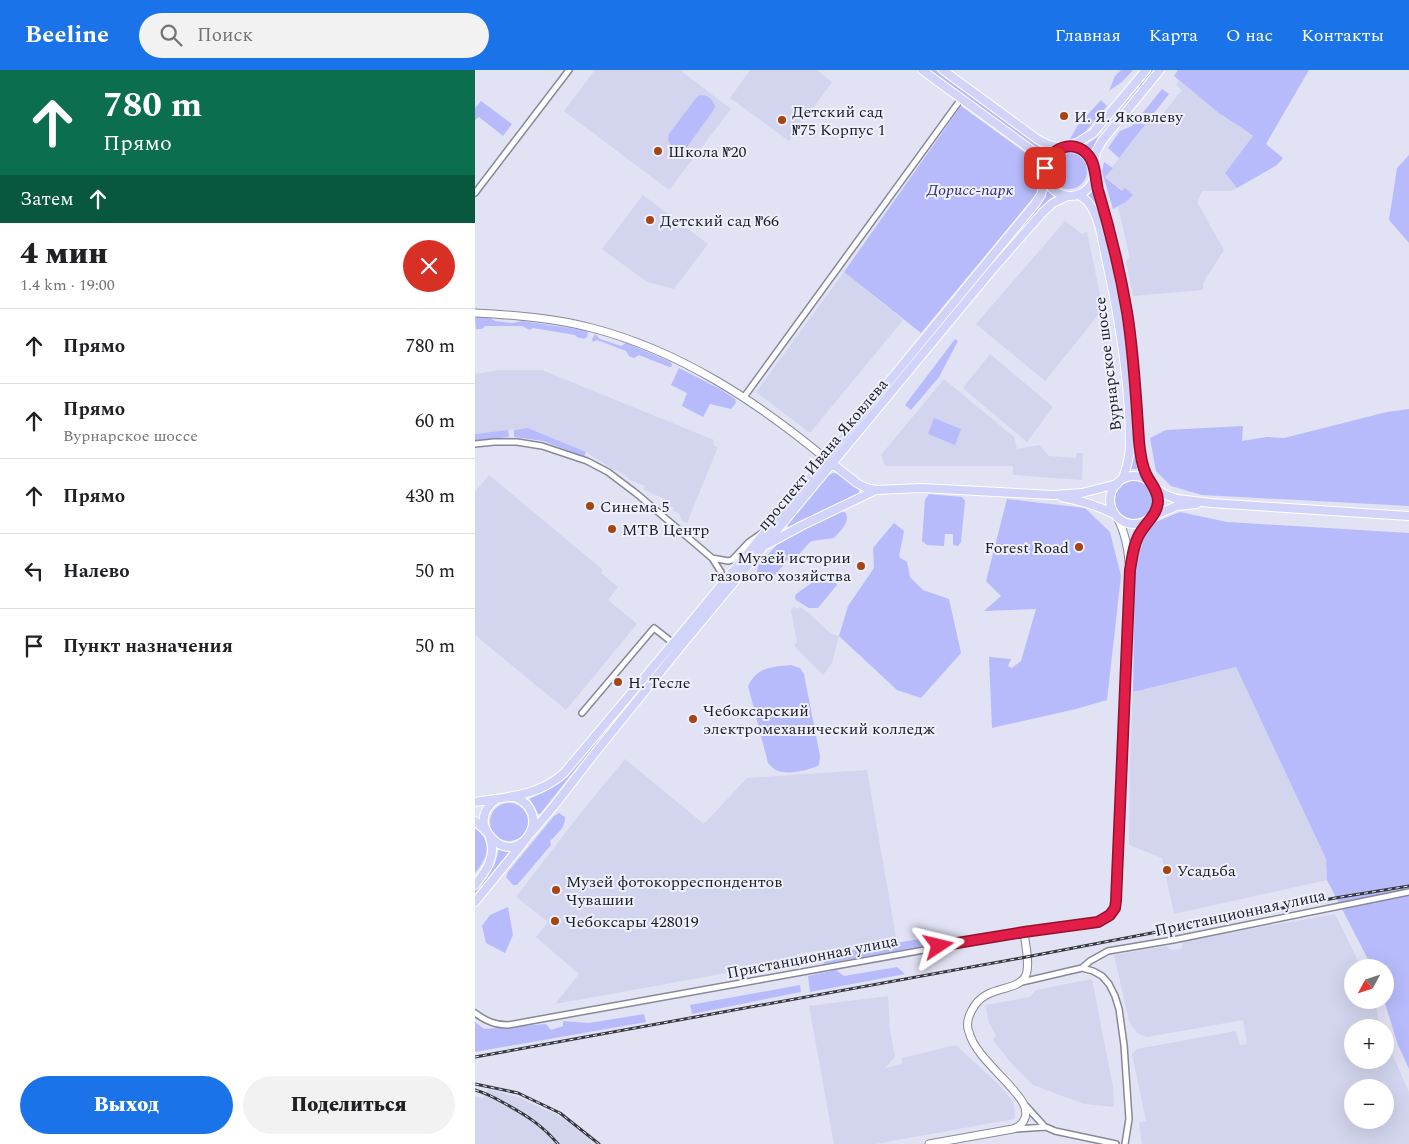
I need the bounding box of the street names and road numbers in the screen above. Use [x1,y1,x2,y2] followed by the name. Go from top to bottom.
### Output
[1088,295,1128,432] street label: Вурнарское шоссе
[752,373,894,536] street label: проспект Ивана Яковлева
[1153,883,1328,943] street label: Пристанционная улица
[724,929,900,985] street label: Пристанционная улица

